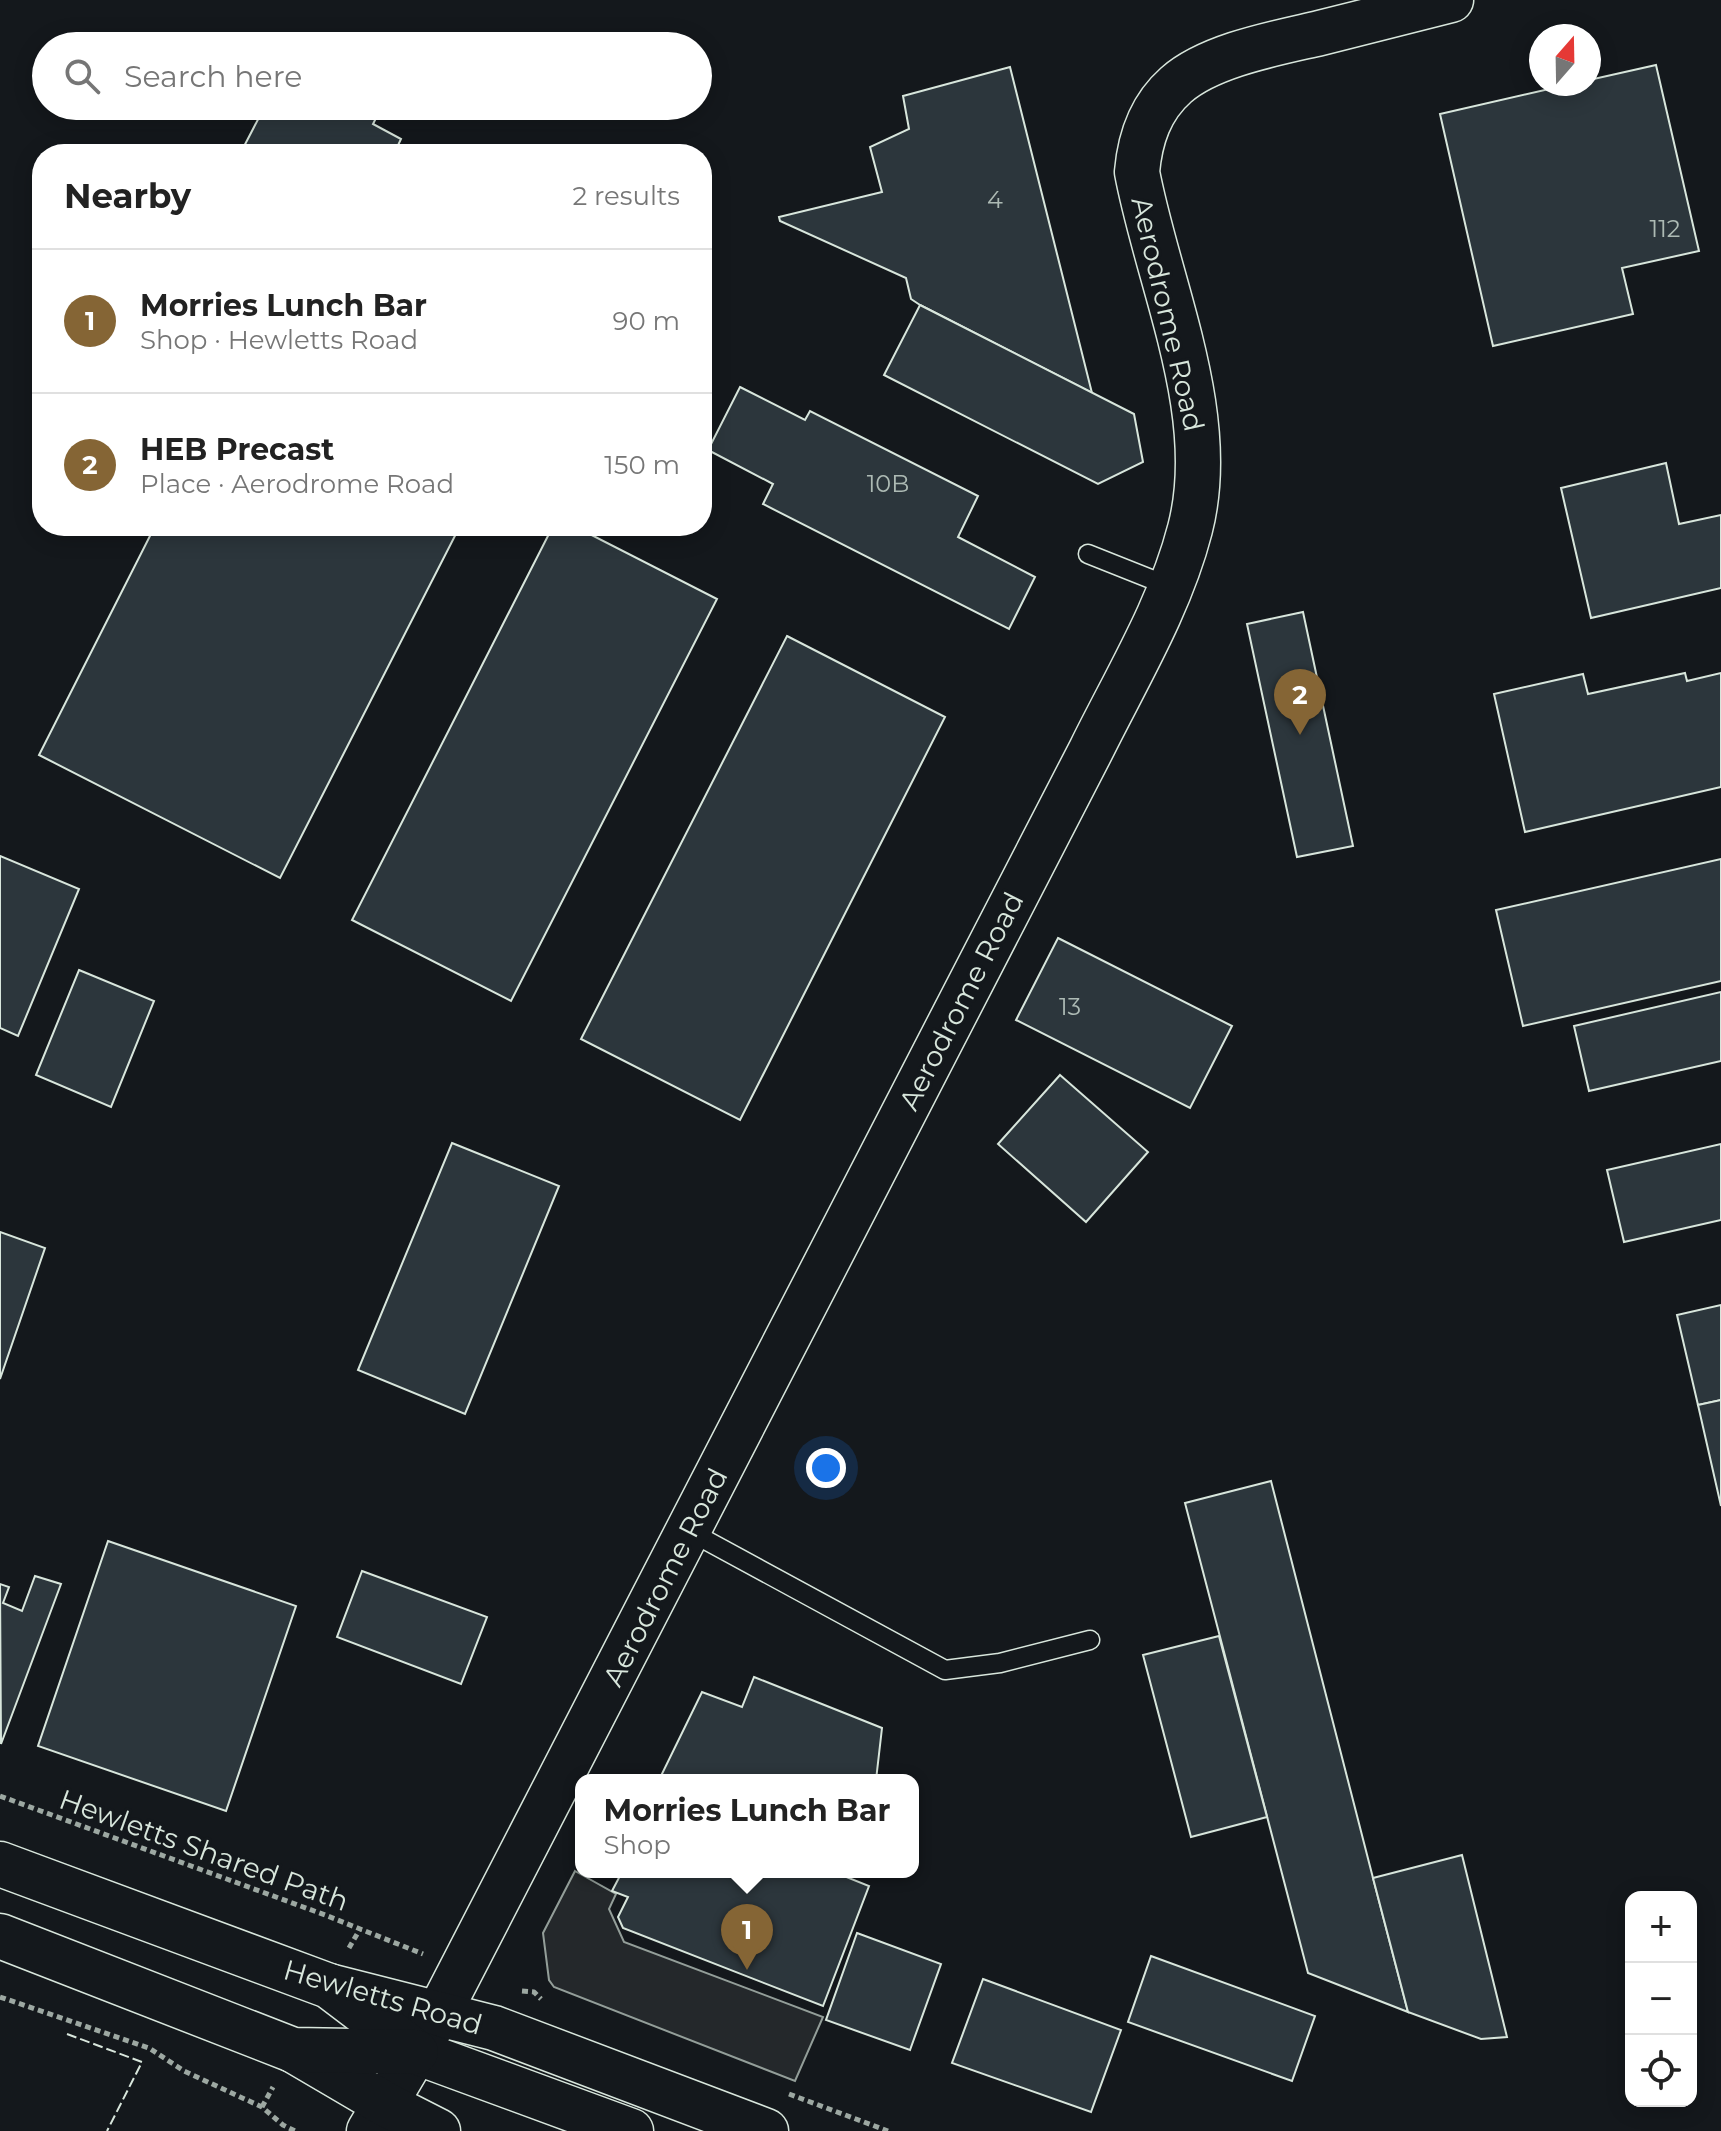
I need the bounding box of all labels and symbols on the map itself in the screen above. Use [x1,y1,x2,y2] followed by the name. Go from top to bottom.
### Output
[1529,24,1601,96] north arrow
[987,185,1003,214] house number: 4
[1124,193,1212,435] street label: Aerodrome Road
[1650,214,1680,243] house number: 112
[867,469,909,498] house number: 10B
[1274,669,1326,735] pin: 2
[891,886,1031,1116] street label: Aerodrome Road
[1059,992,1081,1021] house number: 13
[806,1448,846,1488] your location
[595,1462,735,1692] street label: Aerodrome Road
[55,1782,353,1918] street label: Hewletts Shared Path
[721,1904,773,1970] pin: 1
[280,1952,486,2042] street label: Hewletts Road

